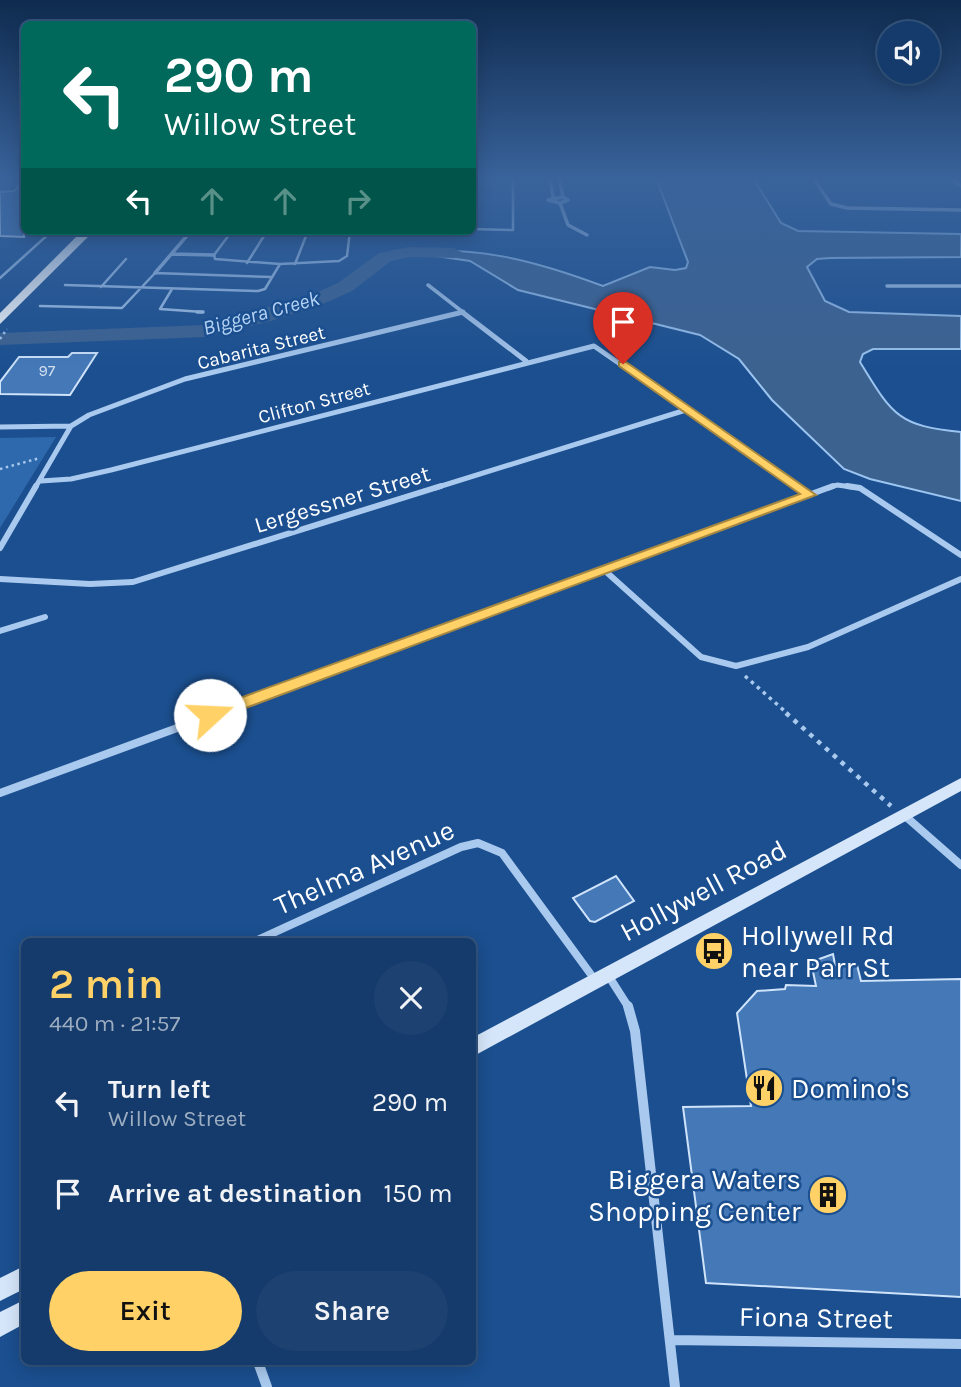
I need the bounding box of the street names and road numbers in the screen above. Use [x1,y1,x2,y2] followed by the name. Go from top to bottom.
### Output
[195,321,327,374] street label: Cabarita Street
[256,377,373,428] street label: Clifton Street
[251,460,433,539] street label: Lergessner Street
[269,813,459,922] street label: Thelma Avenue
[614,833,792,948] street label: Hollywell Road
[739,1300,893,1335] street label: Fiona Street

